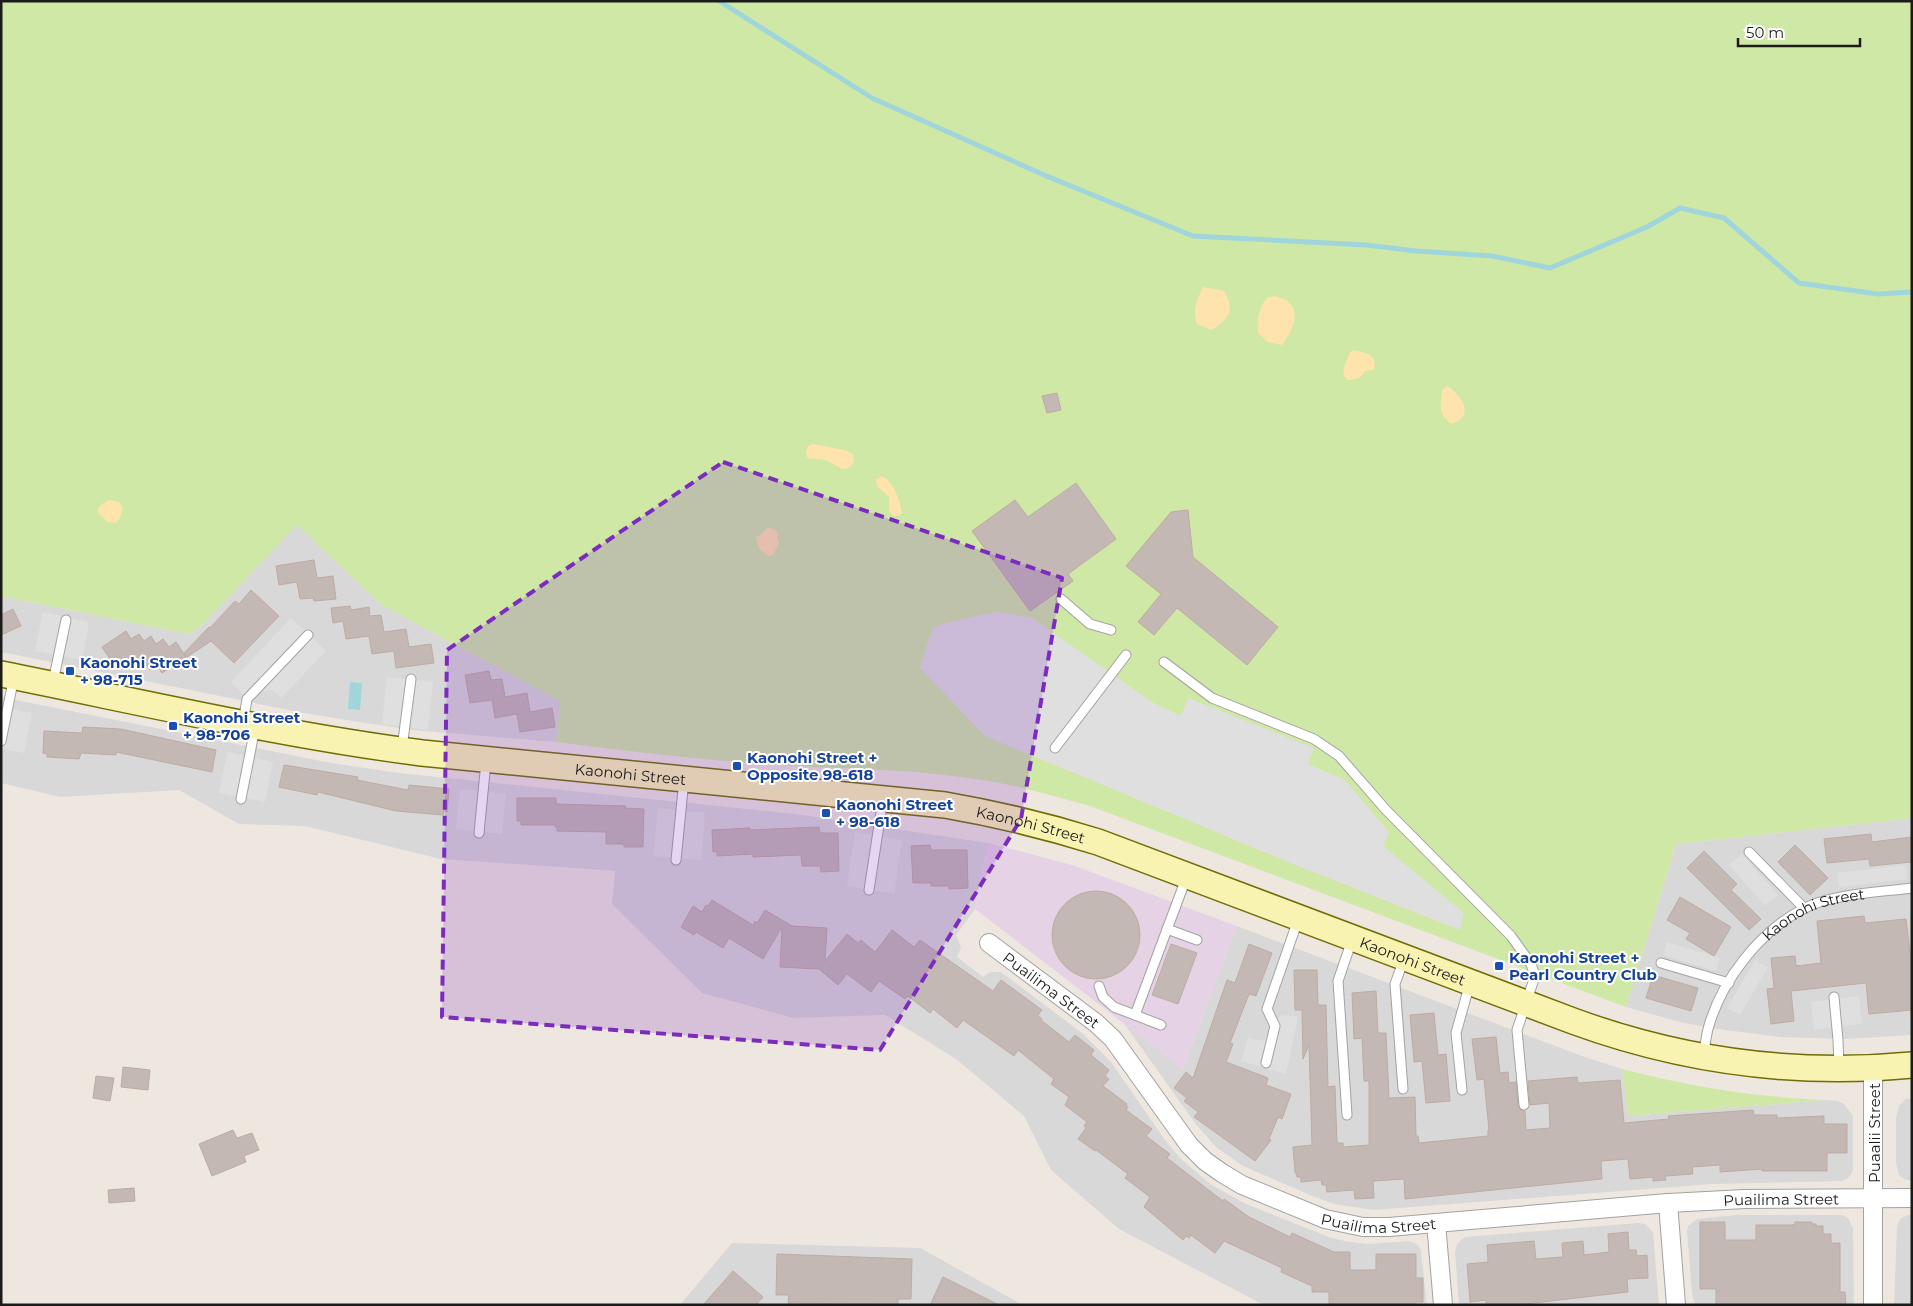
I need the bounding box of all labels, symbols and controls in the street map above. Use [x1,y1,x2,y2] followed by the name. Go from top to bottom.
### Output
[1738,15,1860,47] scale bar
[1746,23,1784,42] text: 50 m
[80,653,198,689] place label: Kaonohi Street + 98-715
[64,665,76,677] marker: Kaonohi Street + 98-715
[183,708,301,744] place label: Kaonohi Street + 98-706
[167,720,179,732] marker: Kaonohi Street + 98-706
[747,748,878,784] place label: Kaonohi Street + Opposite 98-618
[574,759,687,789] street label: Kaonohi Street
[731,760,743,772] marker: Kaonohi Street + Opposite 98-618
[836,795,954,831] place label: Kaonohi Street + 98-618
[975,802,1088,847] street label: Kaonohi Street
[820,807,832,819] marker: Kaonohi Street + 98-618
[1758,884,1865,944] street label: Kaonohi Street
[1357,932,1468,989] street label: Kaonohi Street
[999,947,1104,1032] street label: Puailima Street
[1509,948,1657,984] place label: Kaonohi Street + Pearl Country Club
[1493,960,1505,972] marker: Kaonohi Street + Pearl Country Club
[1865,1083,1884,1183] street label: Puaalii Street
[1723,1189,1839,1210] street label: Puailima Street
[1319,1209,1437,1237] street label: Puailima Street

